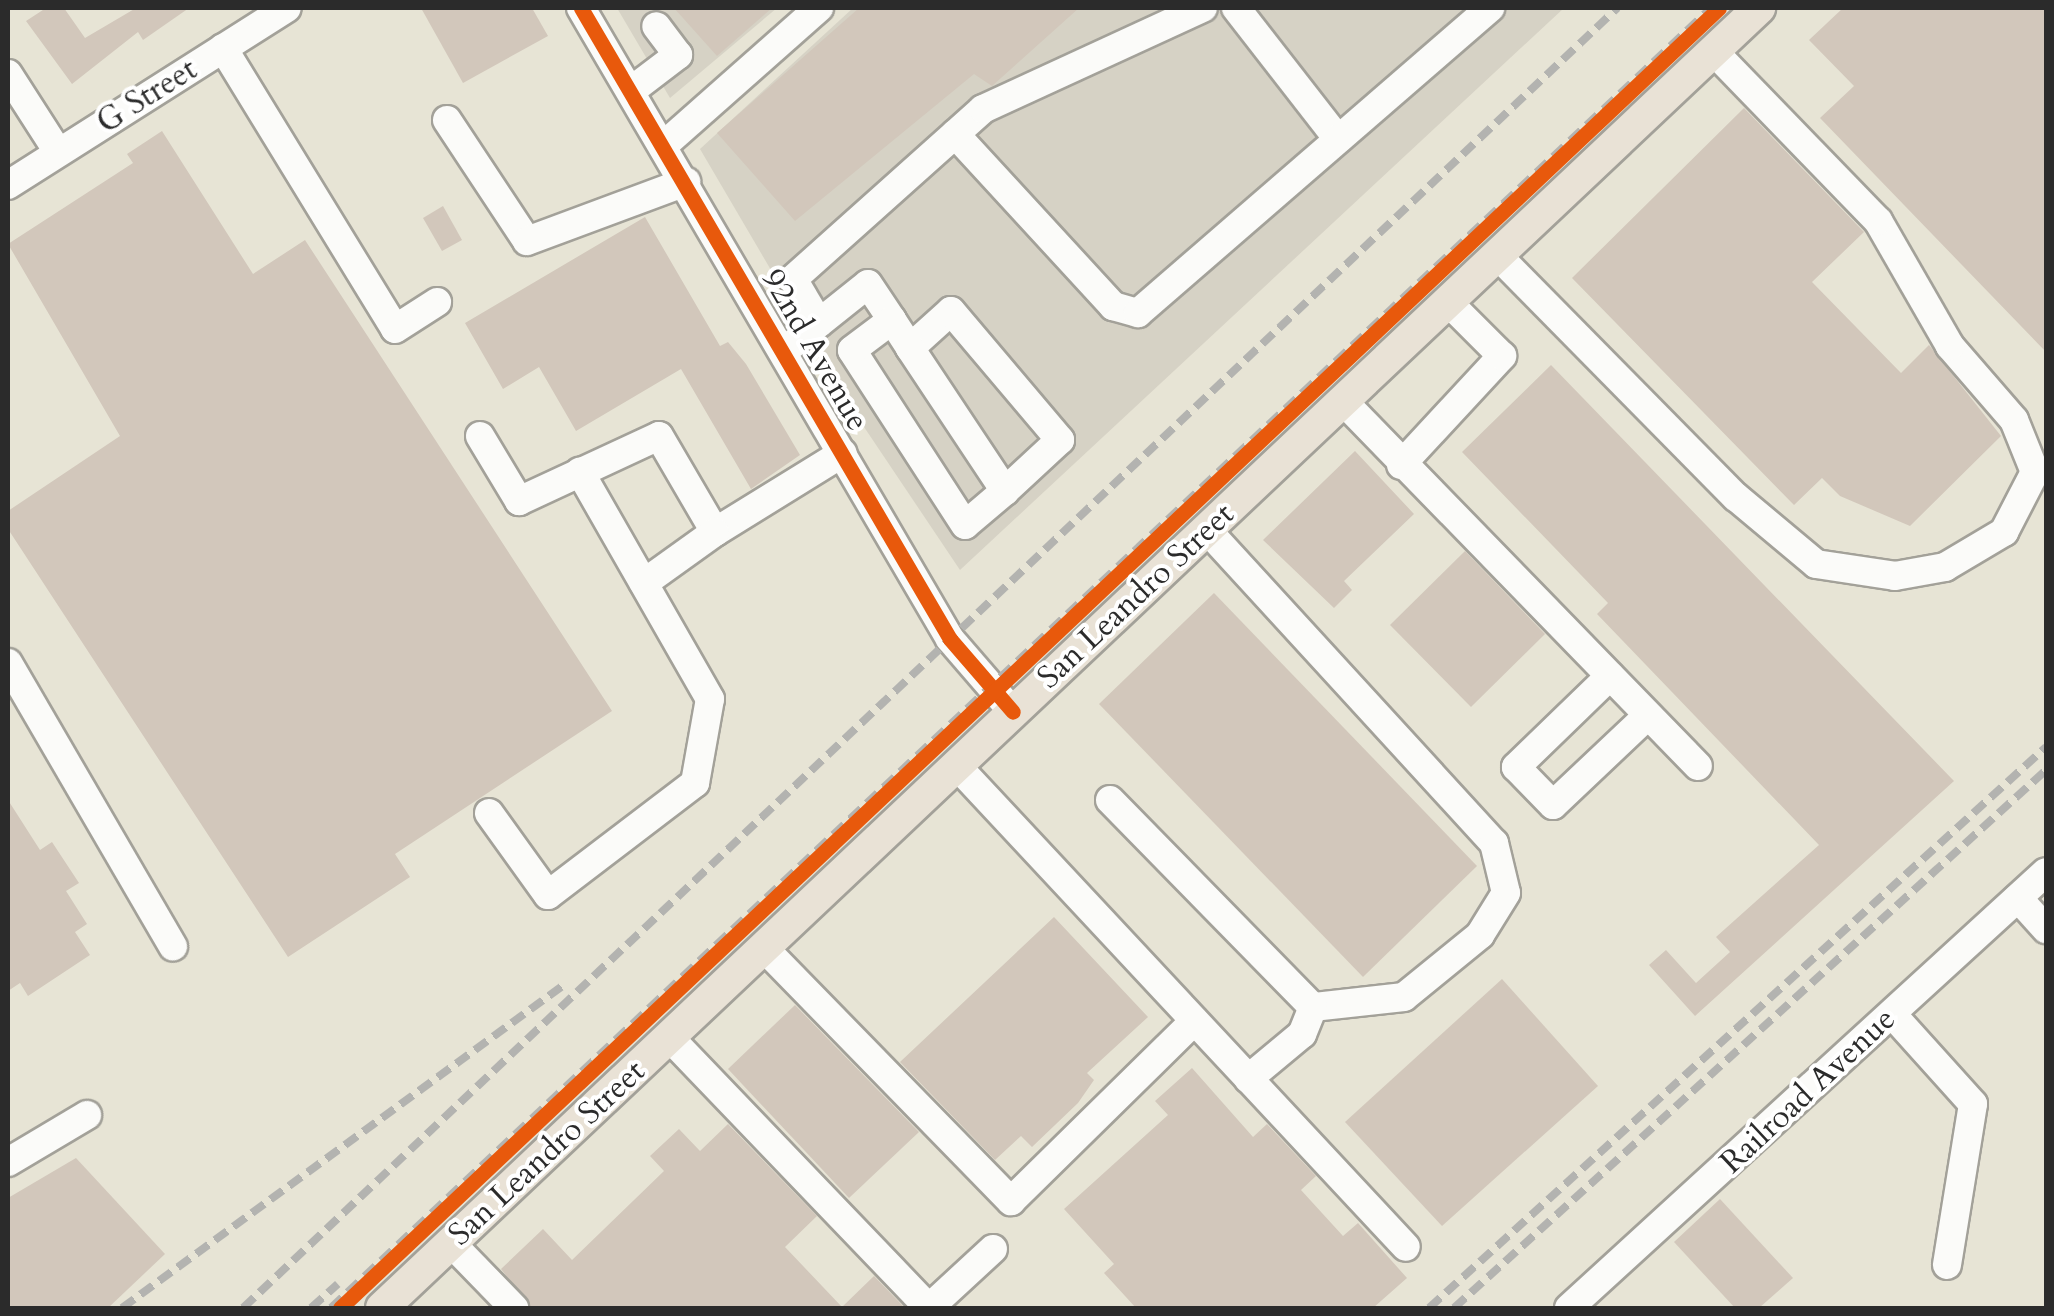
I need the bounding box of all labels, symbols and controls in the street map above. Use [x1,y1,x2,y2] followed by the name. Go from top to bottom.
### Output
[90,50,204,142] street label: G Street
[753,262,877,438] street label: 92nd Avenue
[1030,495,1242,697] street label: San Leandro Street
[1713,1000,1903,1182] street label: Railroad Avenue
[441,1052,653,1254] street label: San Leandro Street

